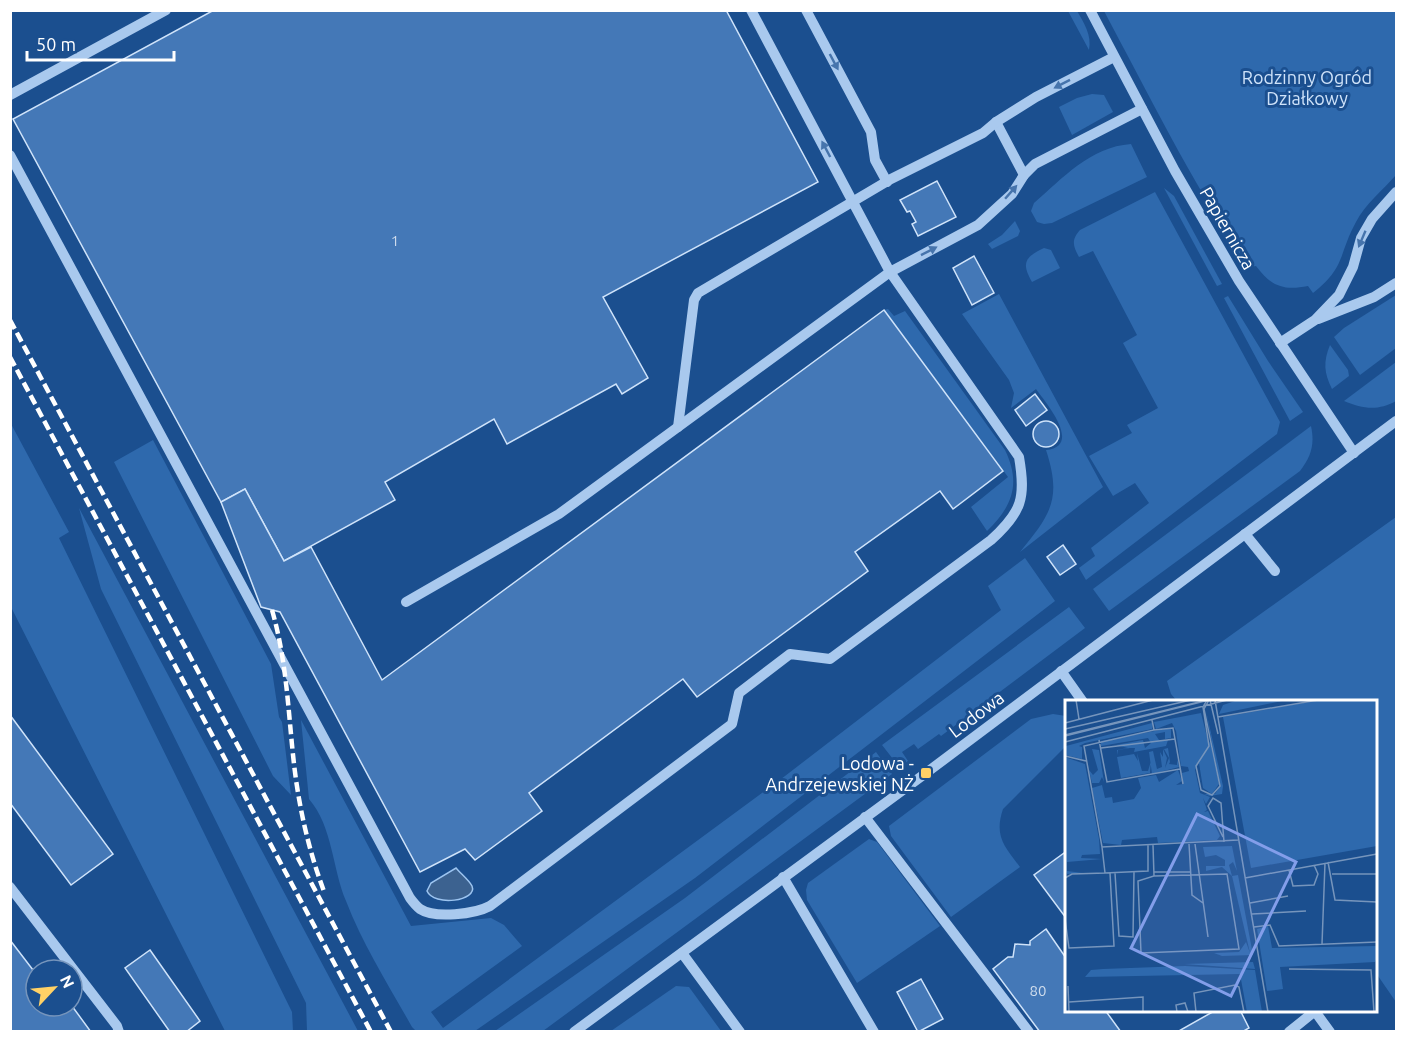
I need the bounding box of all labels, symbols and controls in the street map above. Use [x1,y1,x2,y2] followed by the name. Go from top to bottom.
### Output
[27,24,174,62] scale bar
[36,34,76,54] text: 50 m
[829,54,839,71] one-way arrow
[1242,67,1372,108] park label: Rodzinny Ogród Działkowy
[1053,78,1071,88] one-way arrow
[821,140,831,157] one-way arrow
[1196,183,1260,273] street label: Papiernicza
[1004,185,1017,200] one-way arrow
[1357,230,1367,248] one-way arrow
[391,232,399,249] house number: 1
[920,247,938,257] one-way arrow
[944,687,1008,741] street label: Lodowa
[1065,700,1377,1012] inset map
[766,753,914,794] place label: Lodowa - Andrzejewskiej NŻ
[919,766,933,780] marker: Lodowa - Andrzejewskiej NŻ
[24,958,84,1018] north arrow
[57,972,78,991] text: N
[1030,982,1046,999] house number: 80

